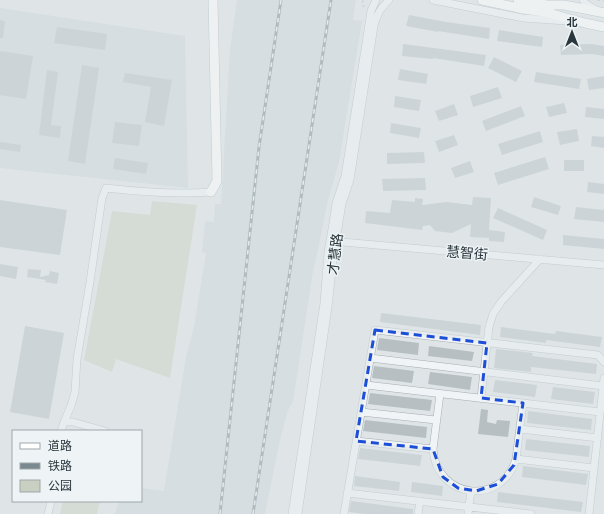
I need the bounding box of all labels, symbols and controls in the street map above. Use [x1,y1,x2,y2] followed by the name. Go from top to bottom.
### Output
[552,12,592,52] north arrow
[567,14,578,29] text: 北
[323,232,346,276] street label: 才慧路
[445,241,489,264] street label: 慧智街
[12,430,142,502] legend
[48,437,72,454] text: 道路
[48,457,72,474] text: 铁路
[48,477,72,494] text: 公园

